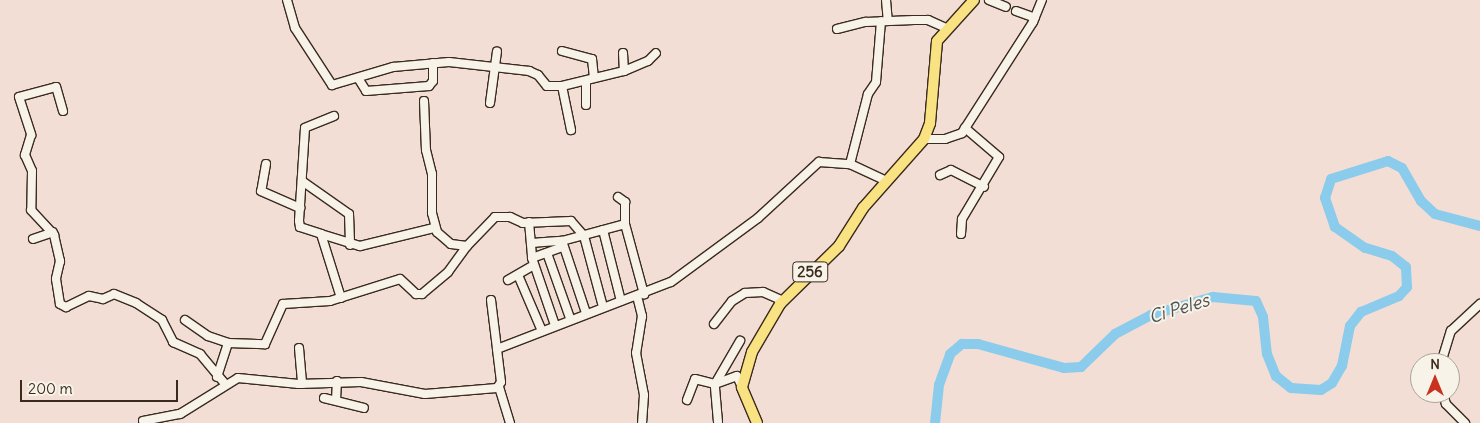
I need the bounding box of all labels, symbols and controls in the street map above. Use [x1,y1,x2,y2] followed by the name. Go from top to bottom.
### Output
[791,260,829,284] road number: 256
[1146,290,1212,328] water label: Ci Peles
[1410,353,1460,403] north arrow
[1430,355,1440,373] text: N
[22,370,180,402] scale bar
[28,379,73,398] text: 200 m

